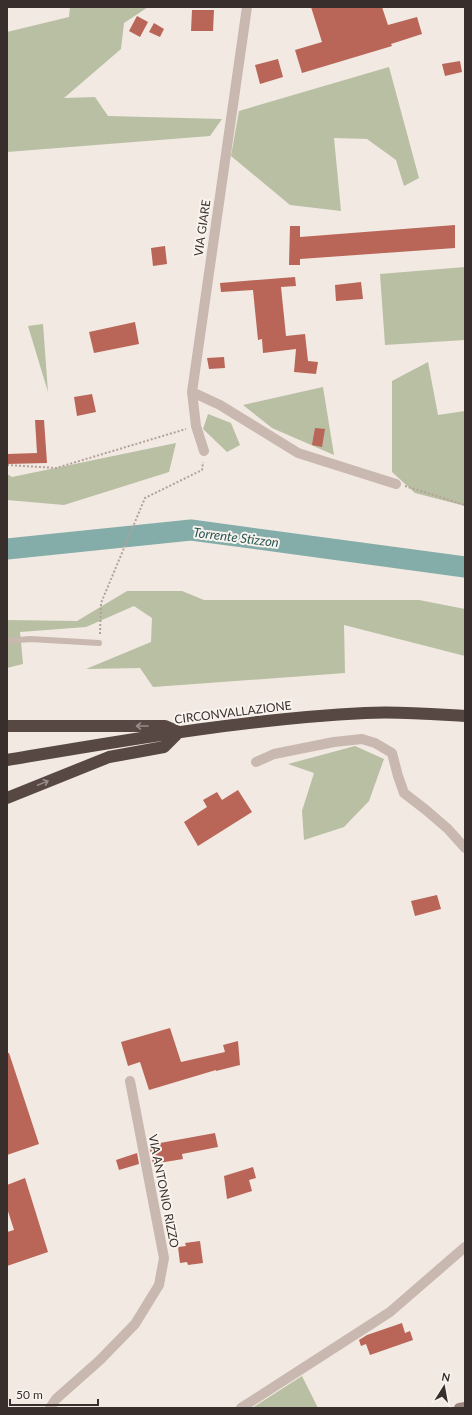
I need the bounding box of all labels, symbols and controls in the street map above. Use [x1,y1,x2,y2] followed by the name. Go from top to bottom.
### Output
[191,199,213,257] street label: VIA GIARE
[192,524,280,550] water label: Torrente Stizzon
[174,697,292,727] street label: CIRCONVALLAZIONE
[136,722,149,730] one-way arrow
[37,779,49,787] one-way arrow
[146,1133,182,1249] street label: VIA ANTONIO RIZZO
[424,1367,464,1407] north arrow
[441,1370,451,1384] text: N
[10,1381,98,1407] scale bar
[16,1387,43,1402] text: 50 m

